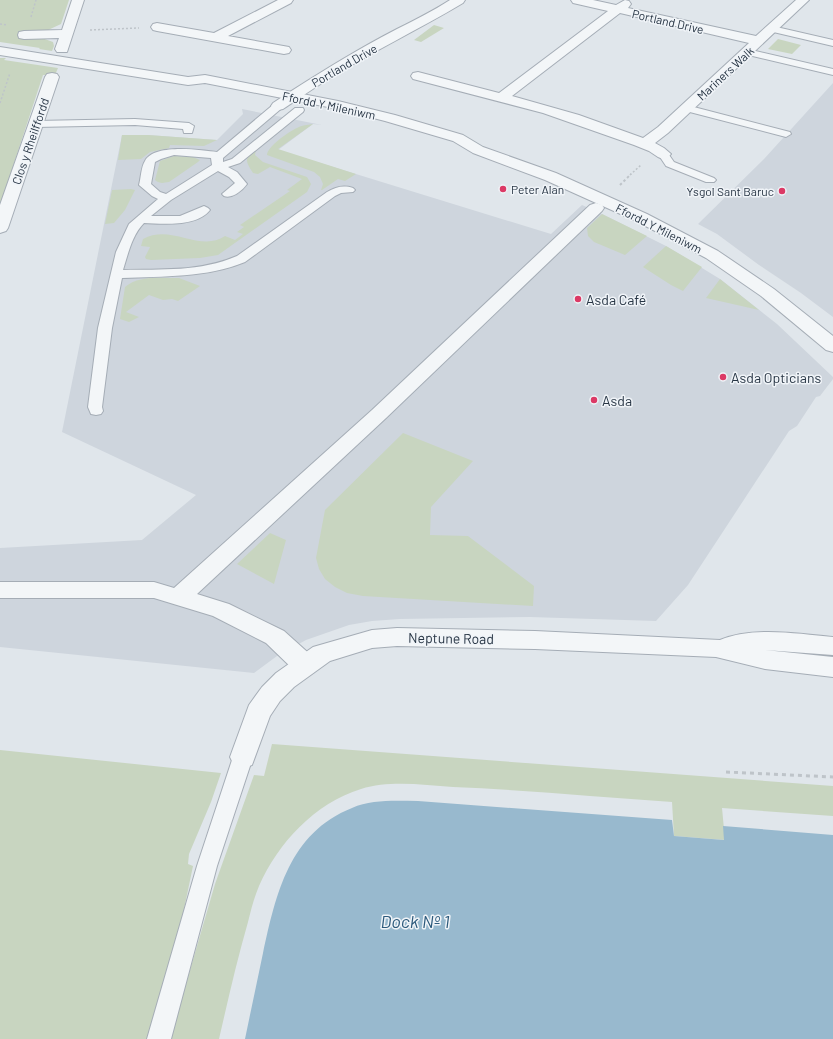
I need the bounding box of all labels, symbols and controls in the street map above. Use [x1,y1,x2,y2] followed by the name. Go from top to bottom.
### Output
[631,6,705,36] street label: Portland Drive
[309,41,379,89] street label: Portland Drive
[694,43,756,103] street label: Mariners Walk
[281,88,377,122] street label: Ffordd Y Mileniwm
[9,96,51,186] street label: Clos y Rheilffordd
[511,182,564,196] place label: Peter Alan
[498,184,508,194] marker: Peter Alan
[687,184,774,198] place label: Ysgol Sant Baruc
[777,186,787,196] marker: Ysgol Sant Baruc
[614,200,705,256] street label: Ffordd Y Mileniwm
[586,291,646,308] place label: Asda Café
[573,294,583,304] marker: Asda Café
[731,369,821,386] place label: Asda Opticians
[718,372,728,382] marker: Asda Opticians
[602,392,632,409] place label: Asda
[589,395,599,405] marker: Asda
[408,629,494,647] street label: Neptune Road
[380,910,450,932] water label: Dock Nº 1

